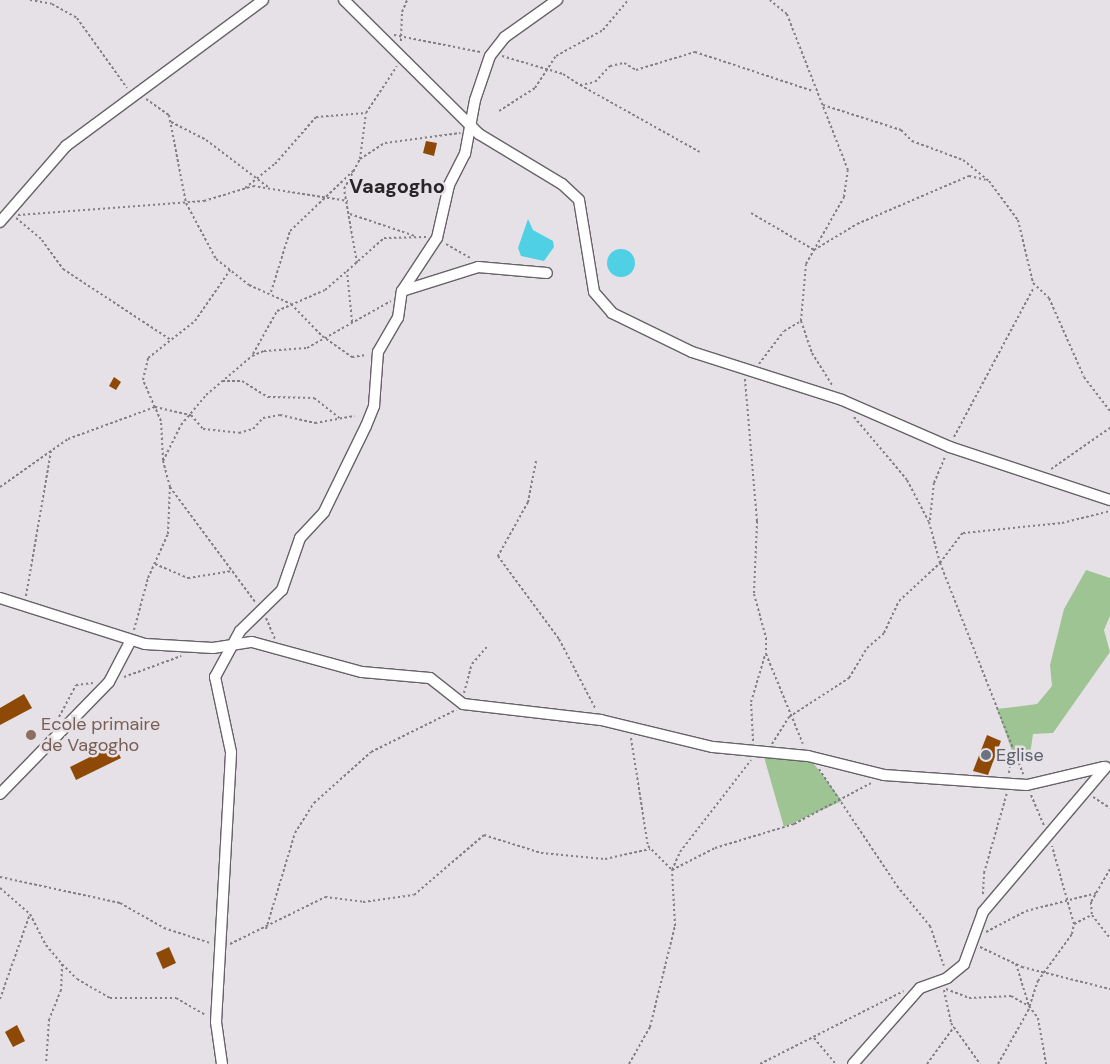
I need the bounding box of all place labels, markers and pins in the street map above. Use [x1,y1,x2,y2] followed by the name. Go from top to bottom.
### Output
[41,714,160,756] place label: Ecole primaire de Vagogho
[25,729,37,741] marker: Ecole primaire de Vagogho
[996,744,1044,766] place label: Eglise
[980,749,992,761] marker: Eglise

